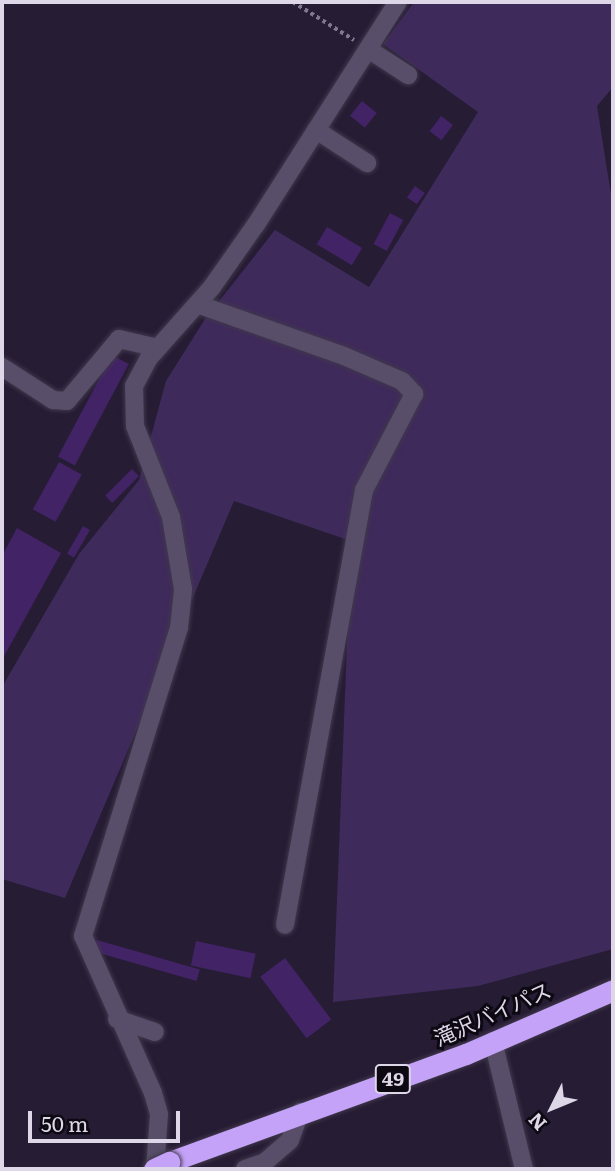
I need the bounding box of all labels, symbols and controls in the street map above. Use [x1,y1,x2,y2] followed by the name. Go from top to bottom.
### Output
[429,976,555,1050] street label: 滝沢バイパス
[374,1064,412,1094] road number: 49
[517,1073,587,1143] north arrow
[32,1098,184,1142] scale bar
[41,1107,88,1138] text: 50 m
[521,1107,552,1138] text: N

